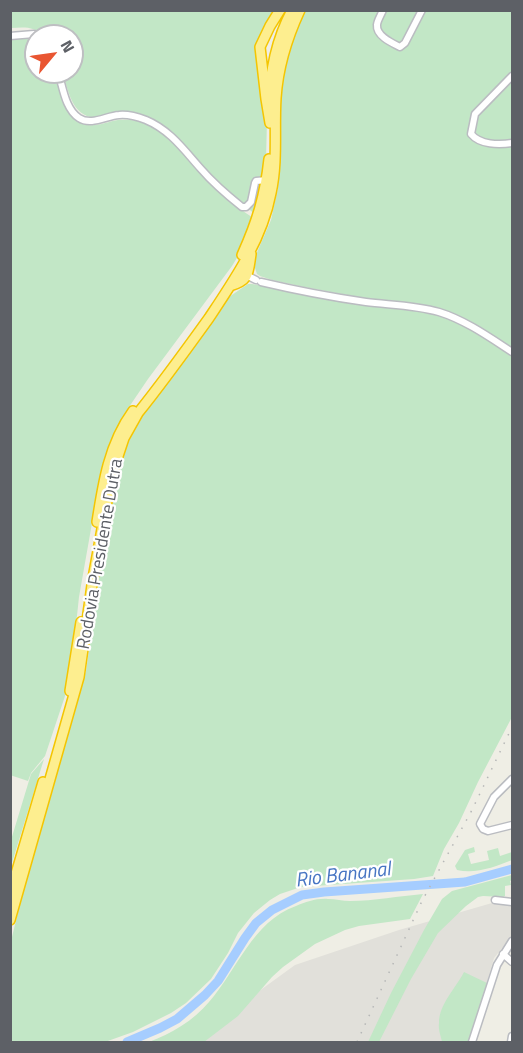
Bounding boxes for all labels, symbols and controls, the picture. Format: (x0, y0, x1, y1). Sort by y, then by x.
north arrow (24, 24, 84, 84)
text: N (55, 36, 81, 57)
street label: Rodovia Presidente Dutra (74, 457, 128, 651)
water label: Rio Bananal (294, 858, 392, 894)

